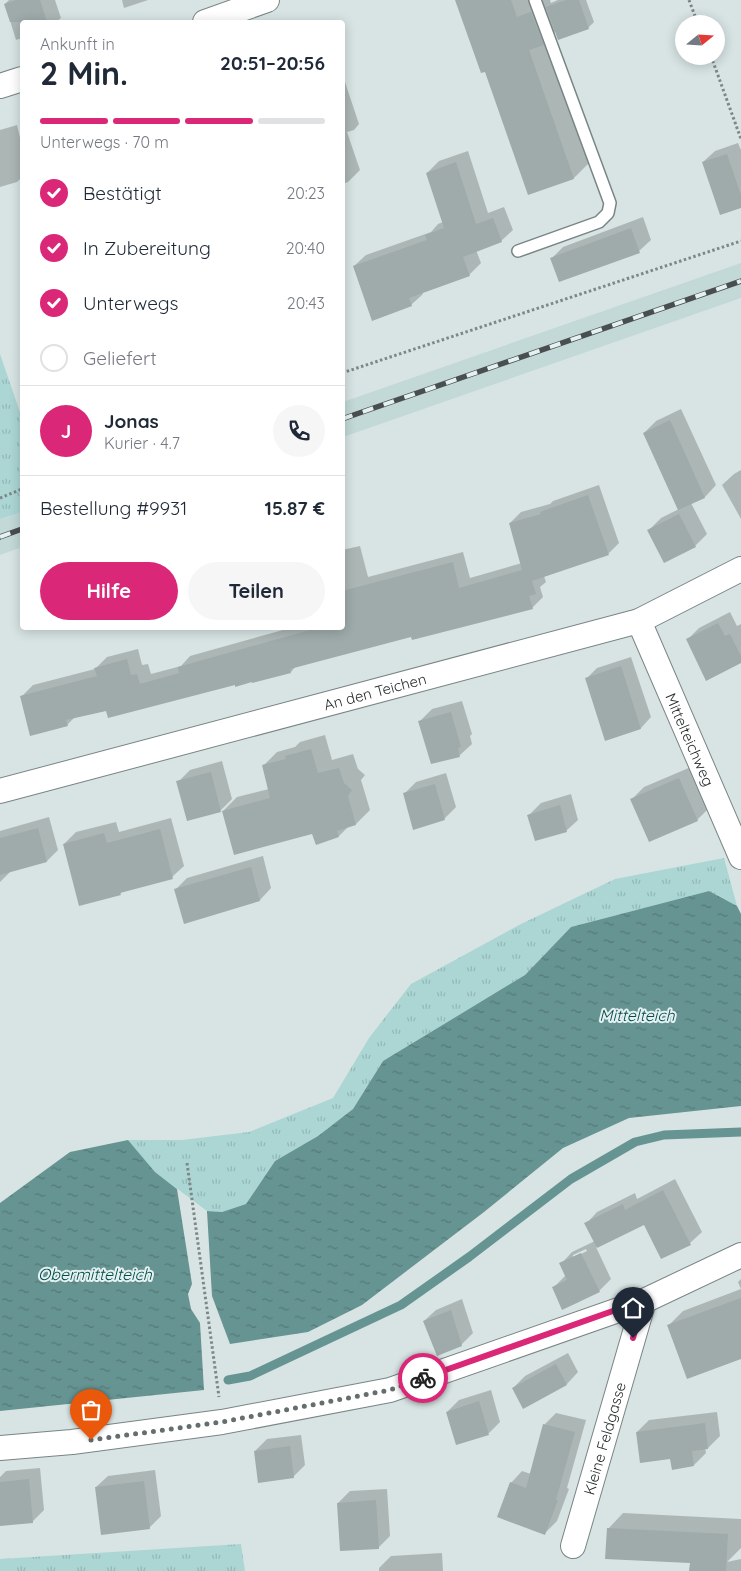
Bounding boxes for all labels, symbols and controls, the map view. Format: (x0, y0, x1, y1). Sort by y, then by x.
north arrow (675, 15, 725, 65)
map controls (675, 15, 725, 65)
text: Ankunft in (40, 34, 115, 54)
text: 20:51–20:56 (220, 51, 325, 75)
text: 2 Min. (40, 53, 128, 93)
text: Unterwegs · 70 m (40, 132, 169, 152)
icon: check (40, 179, 68, 207)
text: Bestätigt (83, 181, 162, 205)
text: 20:23 (286, 183, 325, 203)
icon: check (40, 234, 68, 262)
text: In Zubereitung (83, 236, 211, 260)
text: 20:40 (286, 238, 325, 258)
icon: check (40, 289, 68, 317)
text: Unterwegs (83, 291, 178, 315)
text: 20:43 (287, 293, 325, 313)
text: Geliefert (83, 346, 157, 370)
button: phone (273, 405, 325, 457)
text: Jonas (104, 409, 159, 433)
text: J (61, 419, 71, 443)
text: Kurier · 4.7 (104, 433, 180, 453)
text: Bestellung #9931 (40, 496, 187, 520)
text: 15.87 € (265, 496, 325, 520)
button: Hilfe (40, 562, 178, 620)
button: Teilen (188, 562, 325, 620)
street label: An den Teichen (322, 669, 428, 714)
street label: Mittelteichweg (662, 690, 719, 789)
water label: Mittelteich (599, 1005, 676, 1025)
water label: Obermittelteich (38, 1264, 153, 1284)
pin (612, 1287, 654, 1338)
icon: home (619, 1294, 647, 1322)
courier (398, 1353, 448, 1403)
icon: bike (409, 1364, 437, 1392)
street label: Kleine Feldgasse (579, 1380, 630, 1497)
pin (70, 1389, 112, 1440)
icon: bag (77, 1396, 105, 1424)

